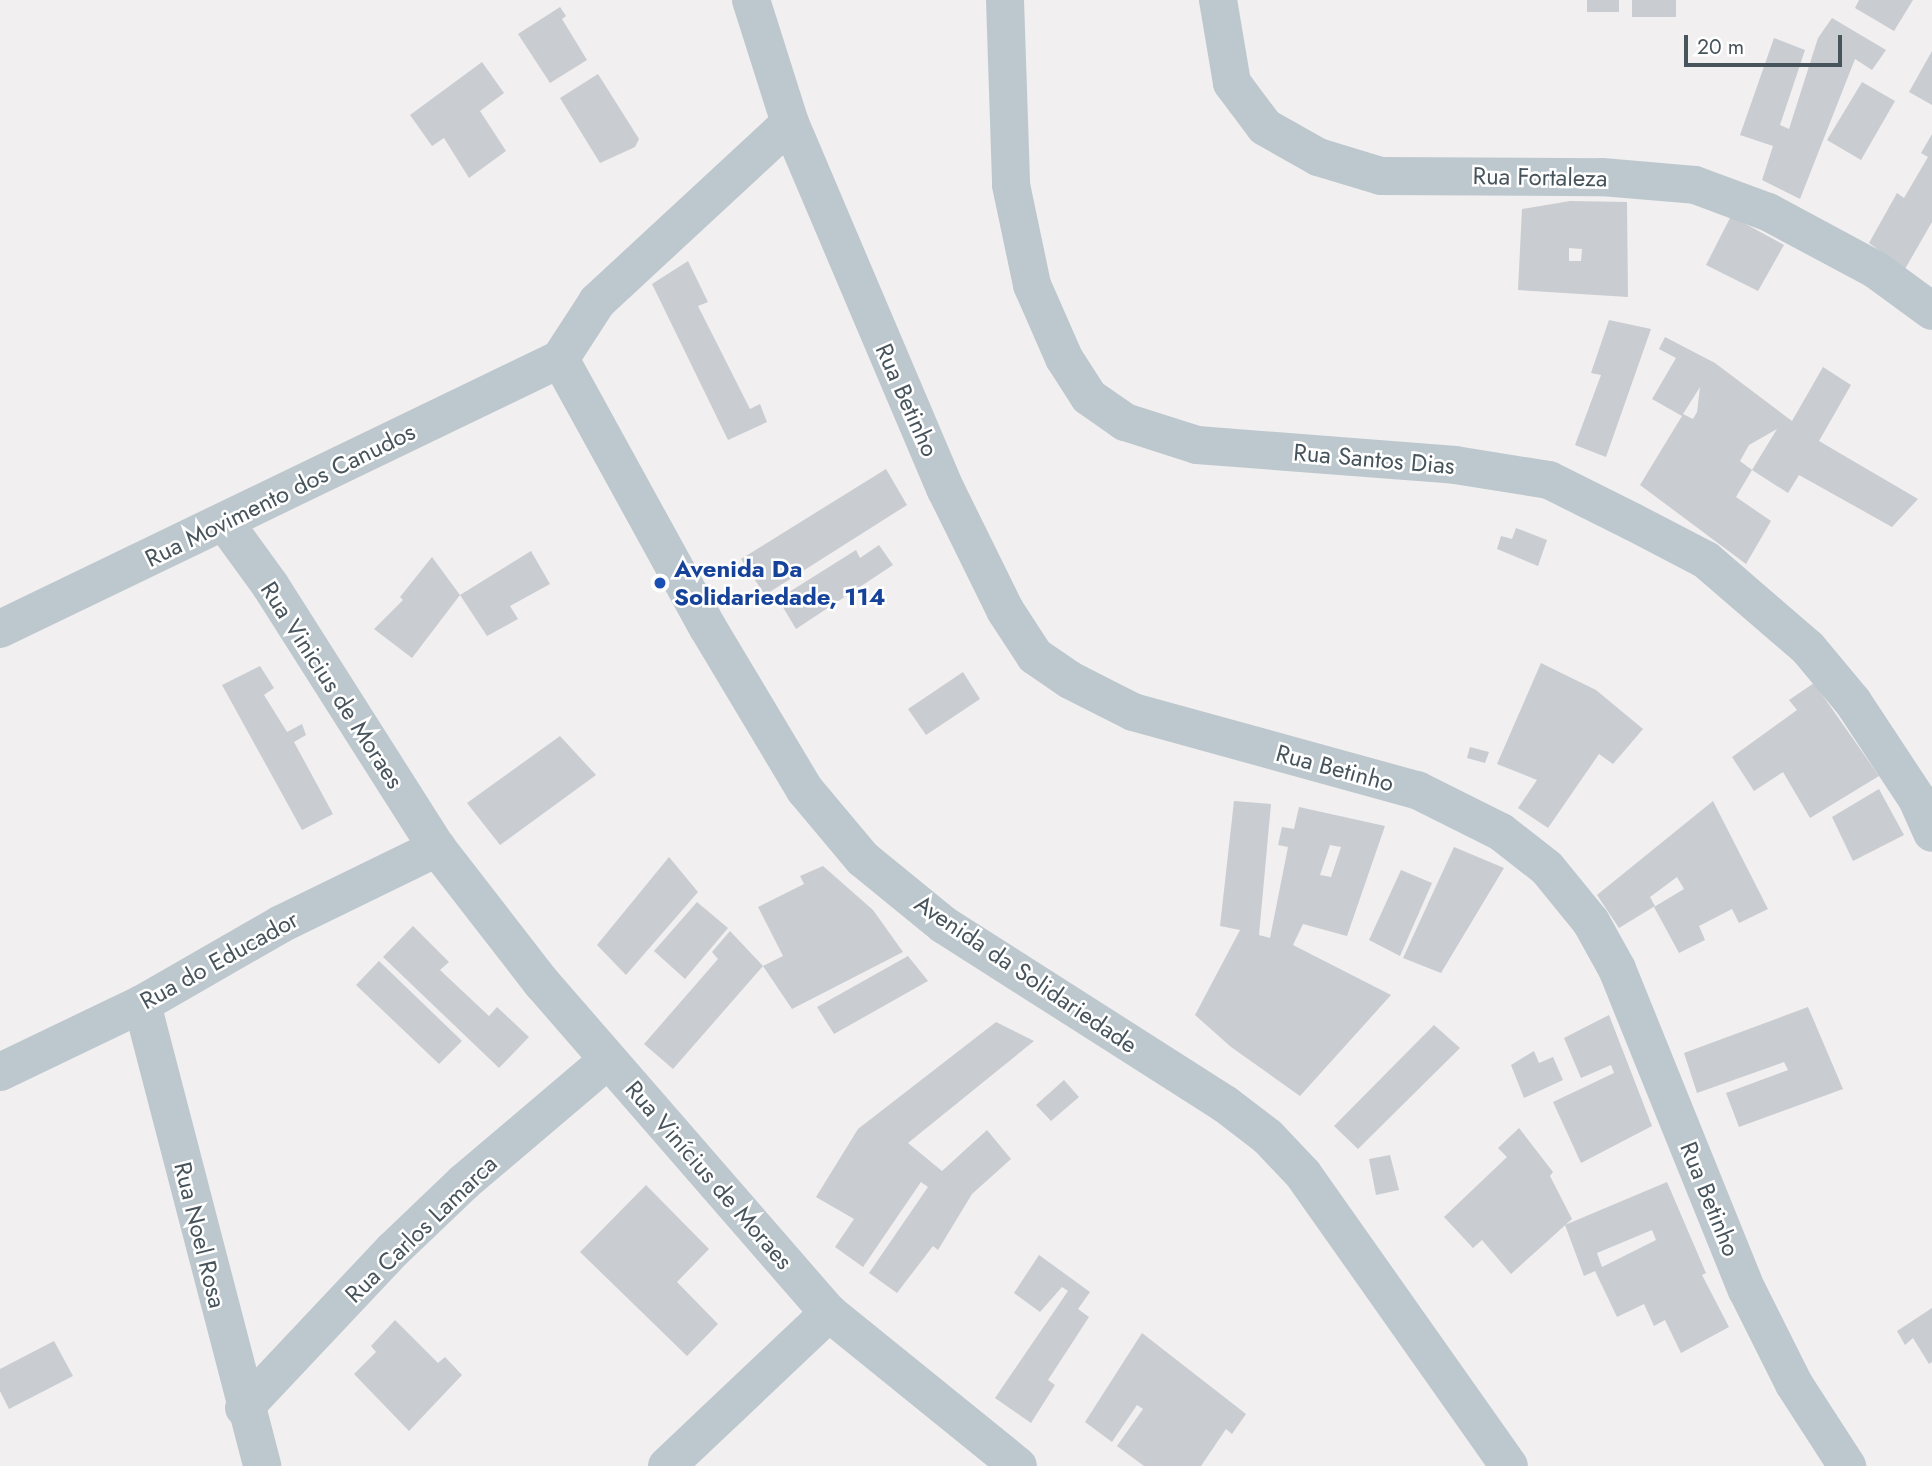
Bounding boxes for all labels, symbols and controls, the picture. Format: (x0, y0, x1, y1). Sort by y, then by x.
scale bar (1687, 21, 1844, 65)
text: 20 m (1697, 32, 1744, 62)
street label: Rua Fortaleza (1472, 161, 1608, 193)
street label: Rua Betinho (869, 339, 945, 461)
street label: Rua Movimento dos Canudos (140, 417, 420, 573)
street label: Rua Santos Dias (1292, 438, 1456, 480)
place label: Avenida Da Solidariedade, 114 (674, 555, 886, 611)
marker: Avenida Da Solidariedade, 114 (652, 575, 668, 591)
street label: Rua Vinicius de Moraes (254, 576, 410, 794)
street label: Rua Betinho (1273, 738, 1397, 798)
street label: Avenida da Solidariedade (909, 889, 1143, 1059)
street label: Rua do Educador (135, 905, 303, 1015)
street label: Rua Vinícius de Moraes (619, 1075, 799, 1275)
street label: Rua Betinho (1674, 1138, 1746, 1260)
street label: Rua Carlos Lamarca (339, 1149, 503, 1309)
street label: Rua Noel Rosa (168, 1159, 232, 1311)

